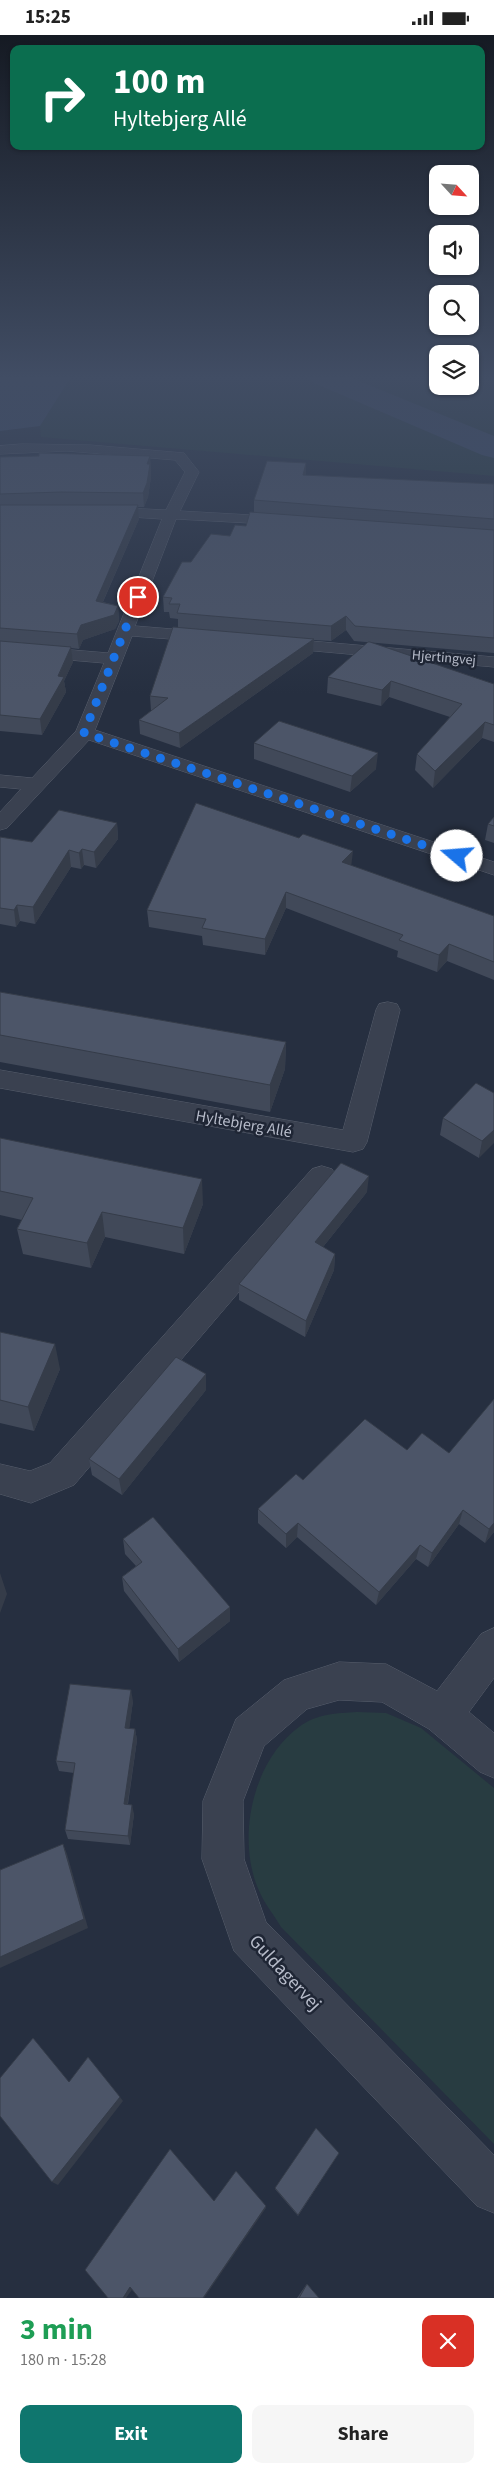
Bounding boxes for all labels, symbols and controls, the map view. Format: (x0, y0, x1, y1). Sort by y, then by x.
text: 15:25 (25, 4, 71, 31)
text: 100 m (113, 57, 205, 107)
icon: right (30, 65, 95, 130)
text: Hyltebjerg Allé (113, 103, 247, 135)
north arrow (429, 165, 479, 215)
map controls (429, 165, 479, 395)
button: sound (429, 225, 479, 275)
button: search (429, 285, 479, 335)
button: layers (429, 345, 479, 395)
pin (117, 576, 159, 618)
icon: arrive (124, 583, 152, 611)
street label: Hjertingvej (411, 645, 477, 671)
position arrow (430, 829, 482, 881)
street label: Hyltebjerg Allé (194, 1105, 294, 1143)
street label: Guldagervej (242, 1929, 327, 2017)
text: 3 min (20, 2308, 93, 2351)
button: close (422, 2315, 474, 2367)
text: 180 m · 15:28 (20, 2349, 107, 2371)
button: Exit (20, 2405, 242, 2463)
button: Share (252, 2405, 474, 2463)

